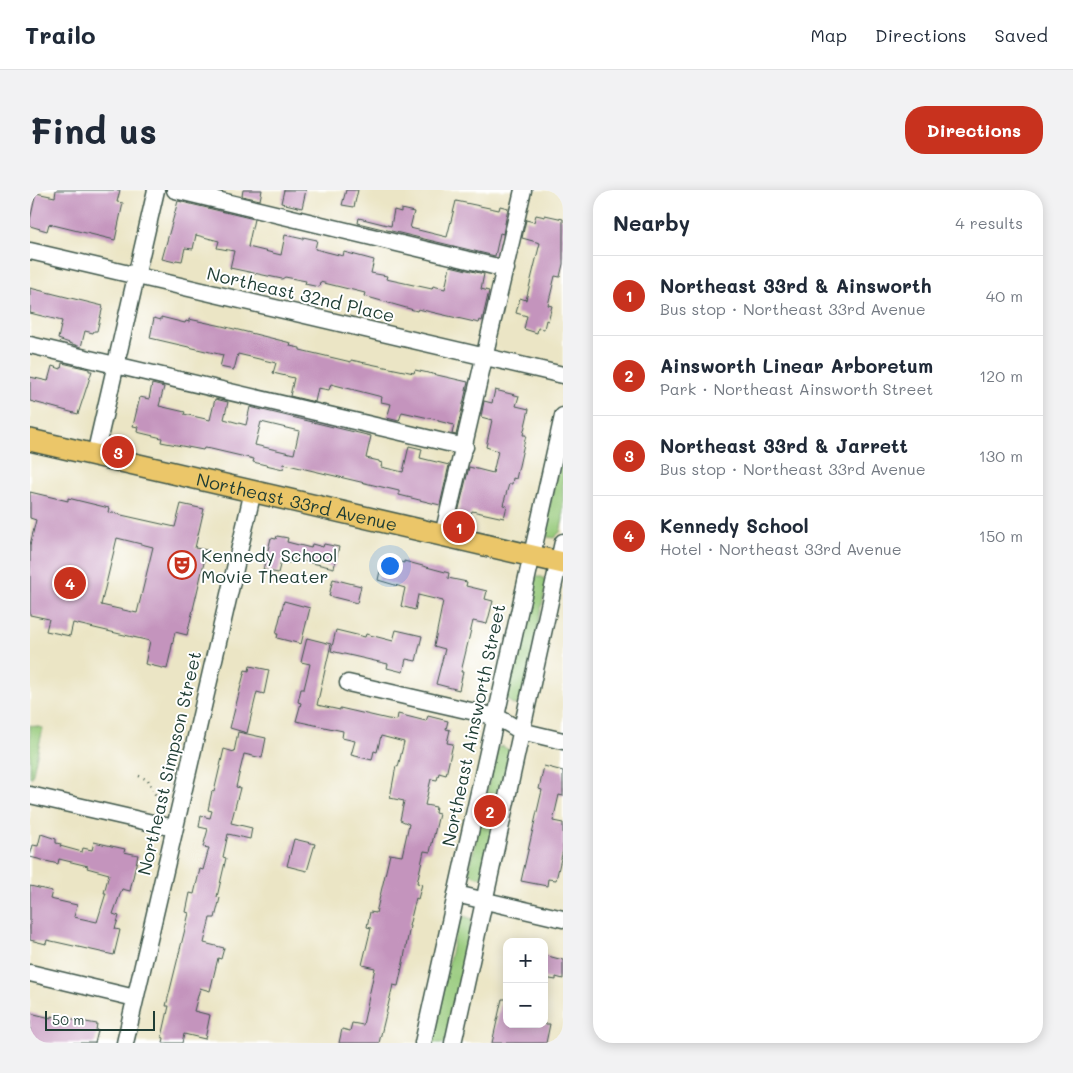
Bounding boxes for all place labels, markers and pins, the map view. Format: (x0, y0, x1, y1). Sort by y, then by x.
pin: 3 (102, 433, 134, 471)
pin: 1 (443, 508, 475, 546)
place label: Kennedy School Movie Theater (201, 543, 337, 588)
theatre icon: Kennedy School Movie Theater (167, 550, 197, 580)
pin: 4 (54, 564, 86, 602)
pin: 2 (474, 792, 506, 830)

